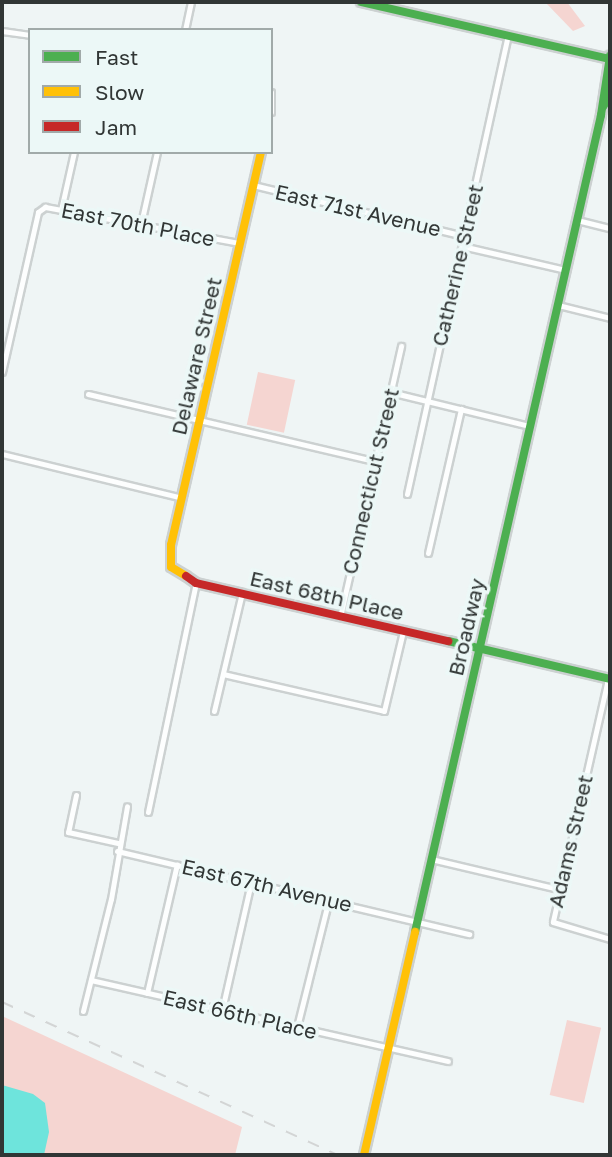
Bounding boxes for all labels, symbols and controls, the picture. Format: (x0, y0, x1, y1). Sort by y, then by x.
legend (28, 28, 273, 154)
text: Fast (95, 44, 138, 70)
text: Slow (95, 79, 144, 105)
text: Jam (95, 114, 137, 140)
street label: East 71st Avenue (273, 179, 443, 241)
street label: Catherine Street (426, 181, 488, 349)
street label: East 70th Place (59, 197, 217, 251)
street label: Delaware Street (166, 275, 226, 437)
street label: Connecticut Street (336, 385, 404, 577)
street label: East 68th Place (248, 565, 406, 625)
street label: Broadway (443, 576, 489, 678)
street label: Adams Street (542, 772, 598, 910)
street label: East 67th Avenue (180, 853, 354, 917)
street label: East 66th Place (161, 984, 319, 1044)

